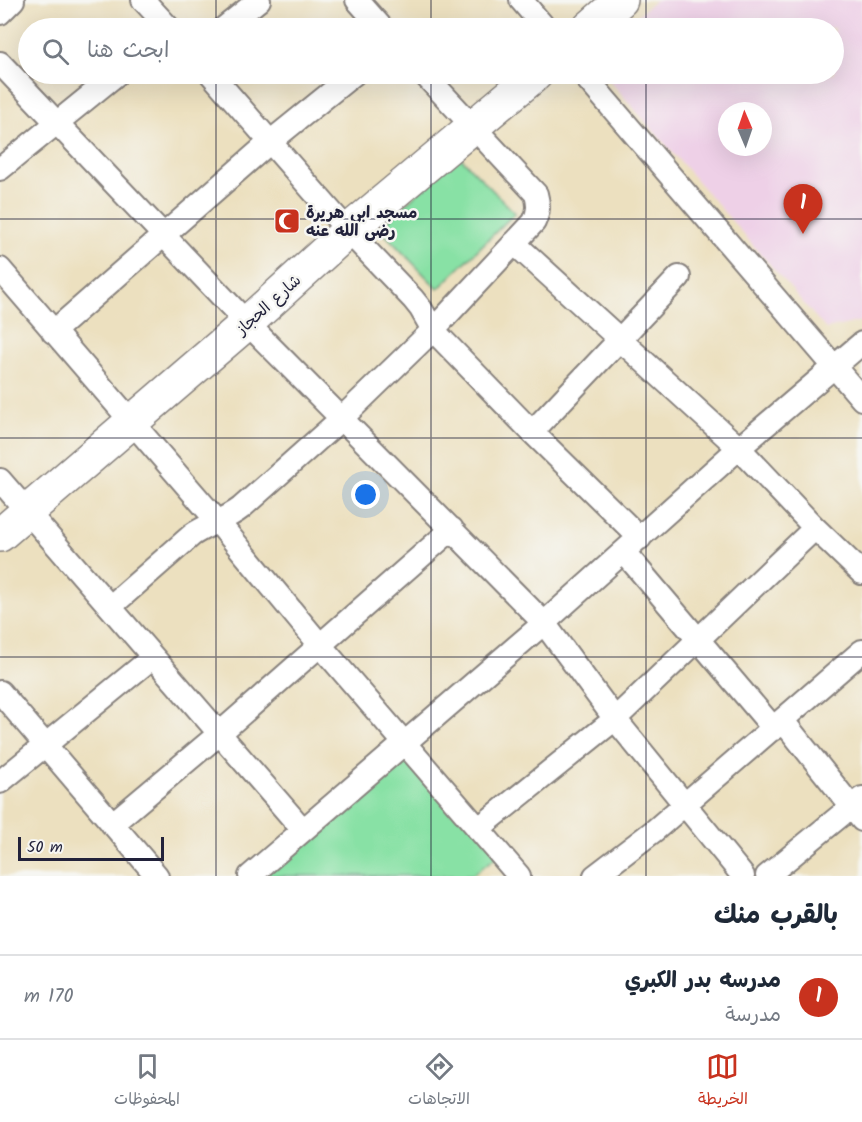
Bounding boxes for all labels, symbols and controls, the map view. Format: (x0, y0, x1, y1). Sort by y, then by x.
search box (18, 18, 844, 84)
text: ابحث هنا (87, 34, 169, 69)
icon: search (39, 35, 72, 68)
north arrow (718, 102, 772, 156)
pin: 1 (784, 184, 822, 234)
place label: مسجد ابي هريرة رضى الله عنه (306, 201, 417, 244)
mosque icon: مسجد ابي هريرة رضى الله عنه (272, 206, 302, 236)
street label: شارع الحجاز (229, 269, 307, 343)
your location (351, 480, 380, 509)
scale bar (18, 834, 164, 862)
text: 50 m (27, 835, 63, 860)
text: بالقرب منك (714, 895, 838, 937)
text: مدرسه بدر الكبري (625, 964, 781, 999)
text: 170 m (24, 981, 73, 1013)
text: 1 (815, 981, 822, 1013)
text: مدرسة (725, 1000, 781, 1032)
tab: المحفوظات (114, 1050, 180, 1113)
tab: الاتجاهات (408, 1050, 470, 1113)
tab: الخريطة (698, 1050, 748, 1113)

